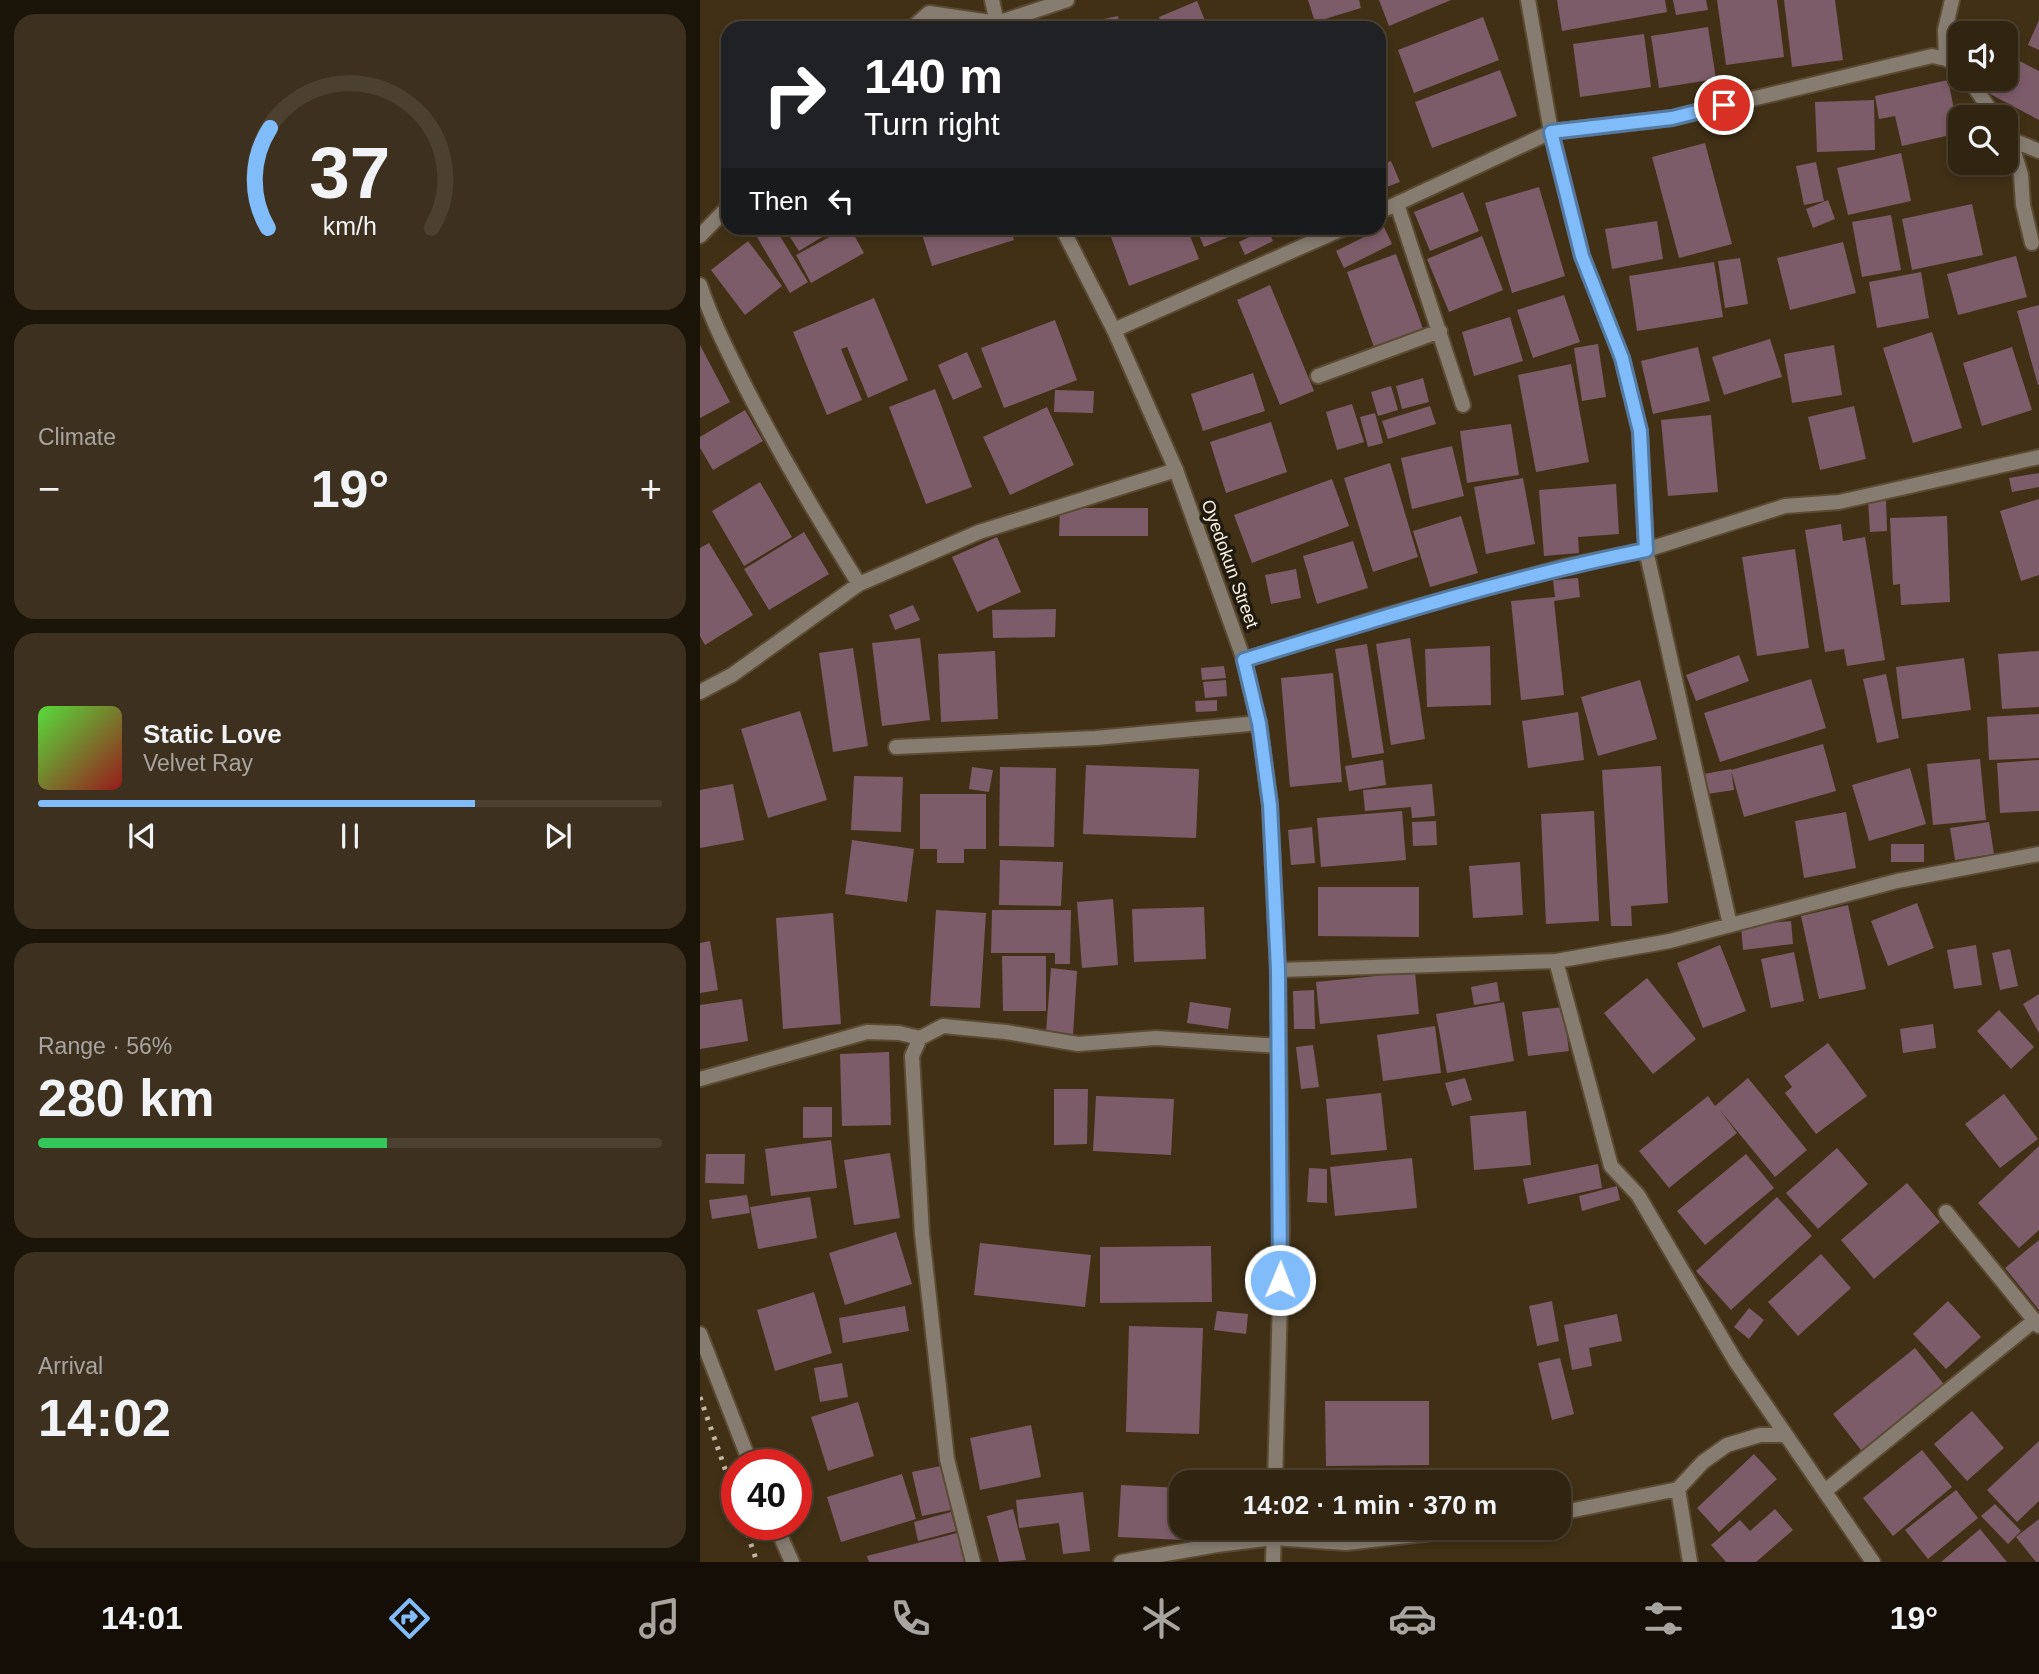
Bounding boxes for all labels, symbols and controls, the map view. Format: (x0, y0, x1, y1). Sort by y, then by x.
map controls (1948, 21, 2018, 175)
button: sound (1948, 21, 2018, 91)
icon: right (749, 49, 840, 140)
text: 140 m (864, 49, 1003, 103)
pin (1694, 75, 1754, 135)
icon: arrive (1705, 86, 1743, 124)
button: search (1948, 105, 2018, 175)
text: Turn right (864, 106, 1000, 142)
text: 37 (310, 132, 390, 213)
icon: left (822, 182, 860, 220)
text: Then (749, 186, 808, 216)
text: km/h (323, 212, 377, 240)
text: Climate (38, 424, 116, 450)
text: 19° (311, 460, 389, 518)
text: − (38, 468, 60, 510)
text: + (640, 468, 662, 510)
street label: Oyedokun Street (1198, 497, 1262, 631)
text: Static Love (143, 719, 282, 749)
text: Velvet Ray (143, 750, 253, 776)
icon: previous (123, 817, 161, 855)
icon: pause (331, 817, 369, 855)
icon: next (539, 817, 577, 855)
text: Range · 56% (38, 1033, 172, 1059)
text: 280 km (38, 1069, 214, 1127)
position arrow (1243, 1243, 1317, 1317)
text: Arrival (38, 1353, 103, 1379)
text: 14:02 (38, 1389, 171, 1447)
speed limit sign: 40 (721, 1449, 812, 1540)
text: 14:02 · 1 min · 370 m (1243, 1490, 1497, 1520)
icon: directions (385, 1594, 434, 1643)
icon: music (635, 1594, 684, 1643)
icon: phone (886, 1594, 935, 1643)
icon: climate (1137, 1594, 1186, 1643)
icon: car (1388, 1594, 1437, 1643)
icon: filters (1639, 1594, 1688, 1643)
text: 14:01 (101, 1600, 183, 1636)
text: 19° (1890, 1600, 1938, 1636)

